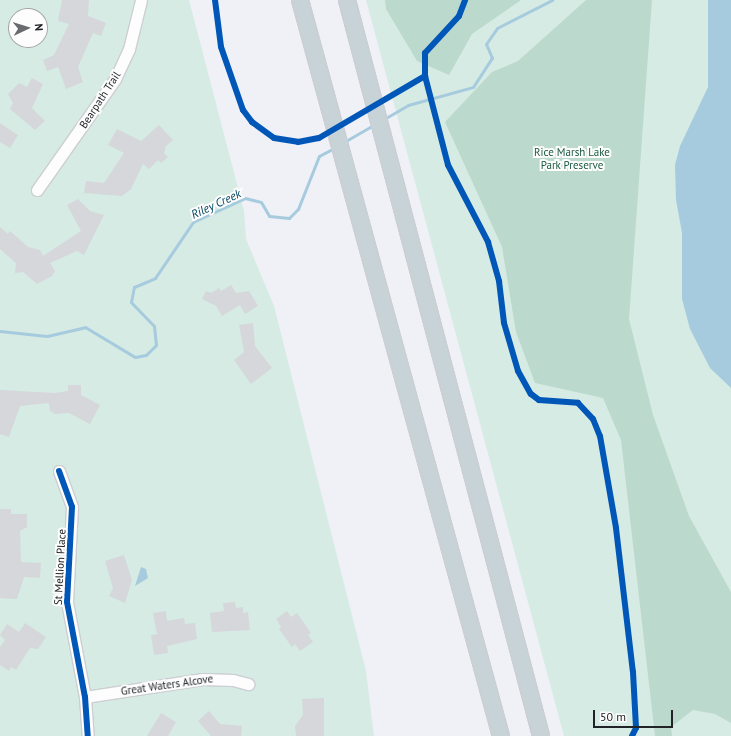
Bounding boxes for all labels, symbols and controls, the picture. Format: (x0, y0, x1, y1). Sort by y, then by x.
north arrow (8, 8, 48, 48)
text: N (32, 23, 46, 31)
street label: Bearpath Trail (77, 69, 123, 131)
park label: Rice Marsh Lake Park Preserve (534, 146, 610, 172)
water label: Riley Creek (189, 186, 243, 222)
street label: St Mellion Place (51, 529, 69, 605)
street label: Great Waters Alcove (120, 672, 214, 698)
scale bar (595, 702, 675, 728)
text: 50 m (600, 709, 626, 724)

